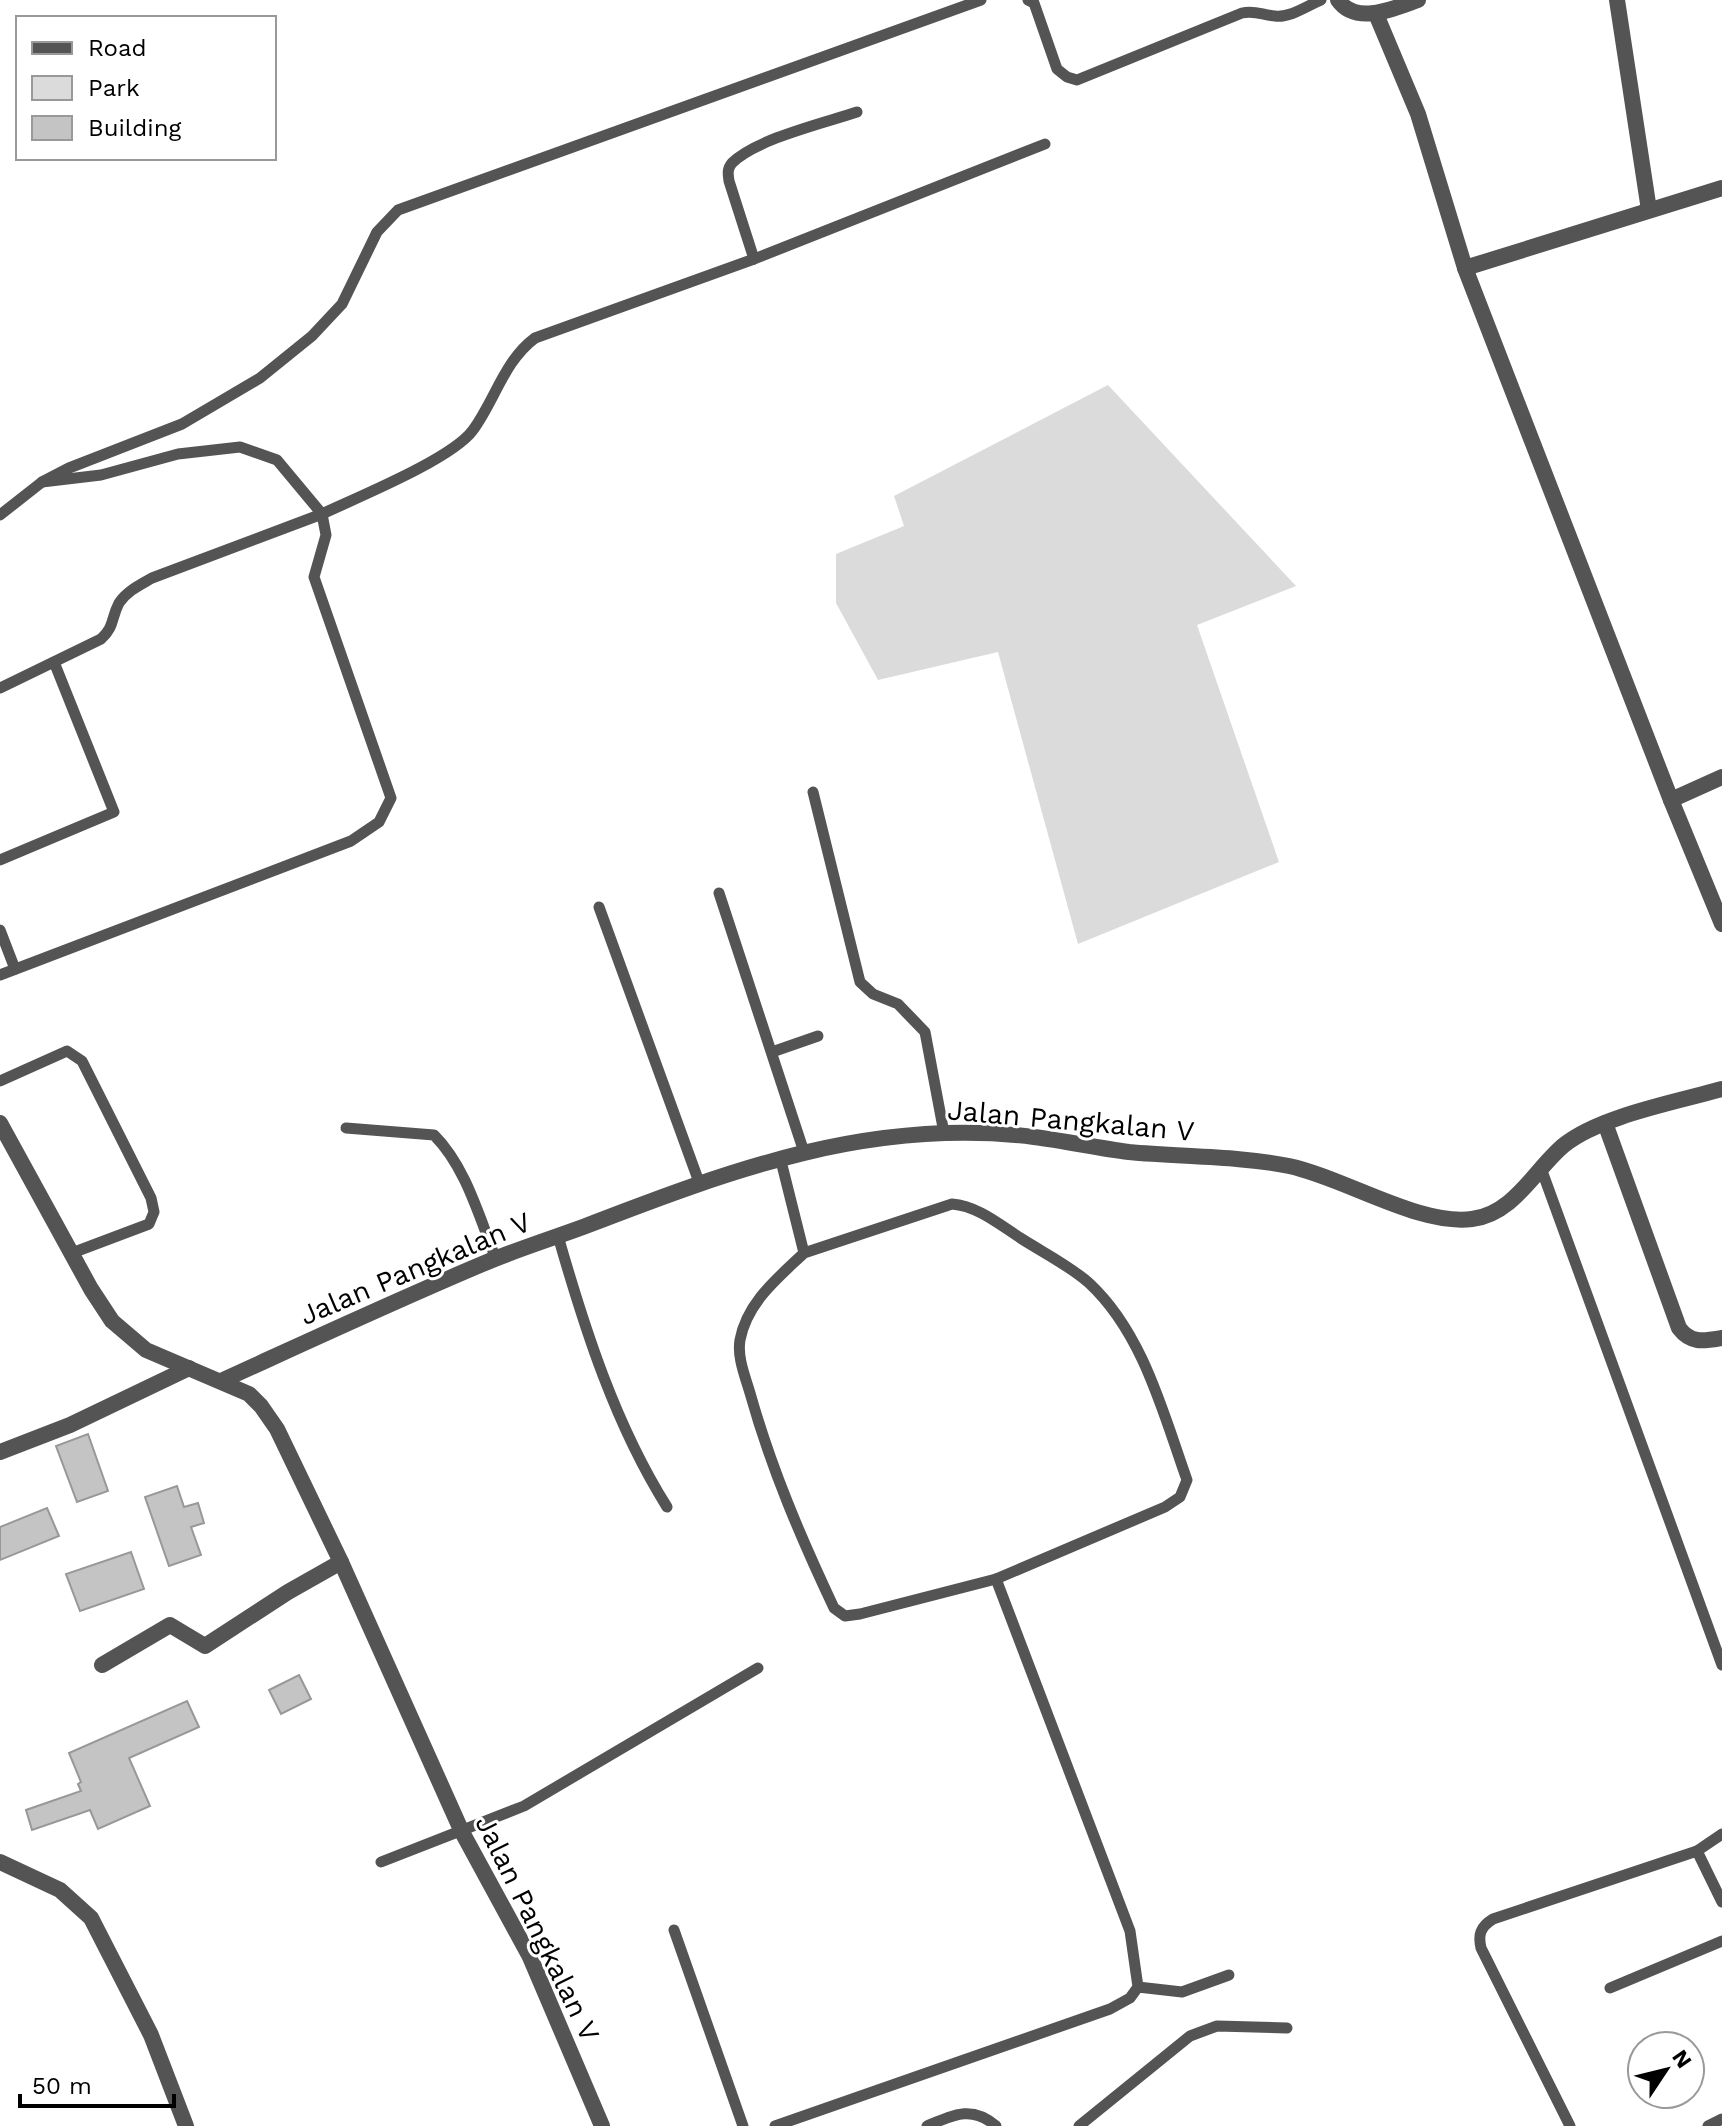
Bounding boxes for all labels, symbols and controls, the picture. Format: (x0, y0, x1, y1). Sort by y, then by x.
legend (16, 16, 276, 160)
text: Road (88, 34, 147, 62)
text: Park (88, 74, 140, 102)
text: Building (88, 114, 181, 142)
street label: Jalan Pangkalan V (946, 1093, 1196, 1148)
street label: Jalan Pangkalan V (295, 1205, 536, 1332)
street label: Jalan Pangkalan V (468, 1810, 607, 2047)
north arrow (1626, 2030, 1706, 2110)
text: N (1667, 2045, 1697, 2073)
scale bar (20, 2058, 174, 2108)
text: 50 m (32, 2072, 92, 2100)

